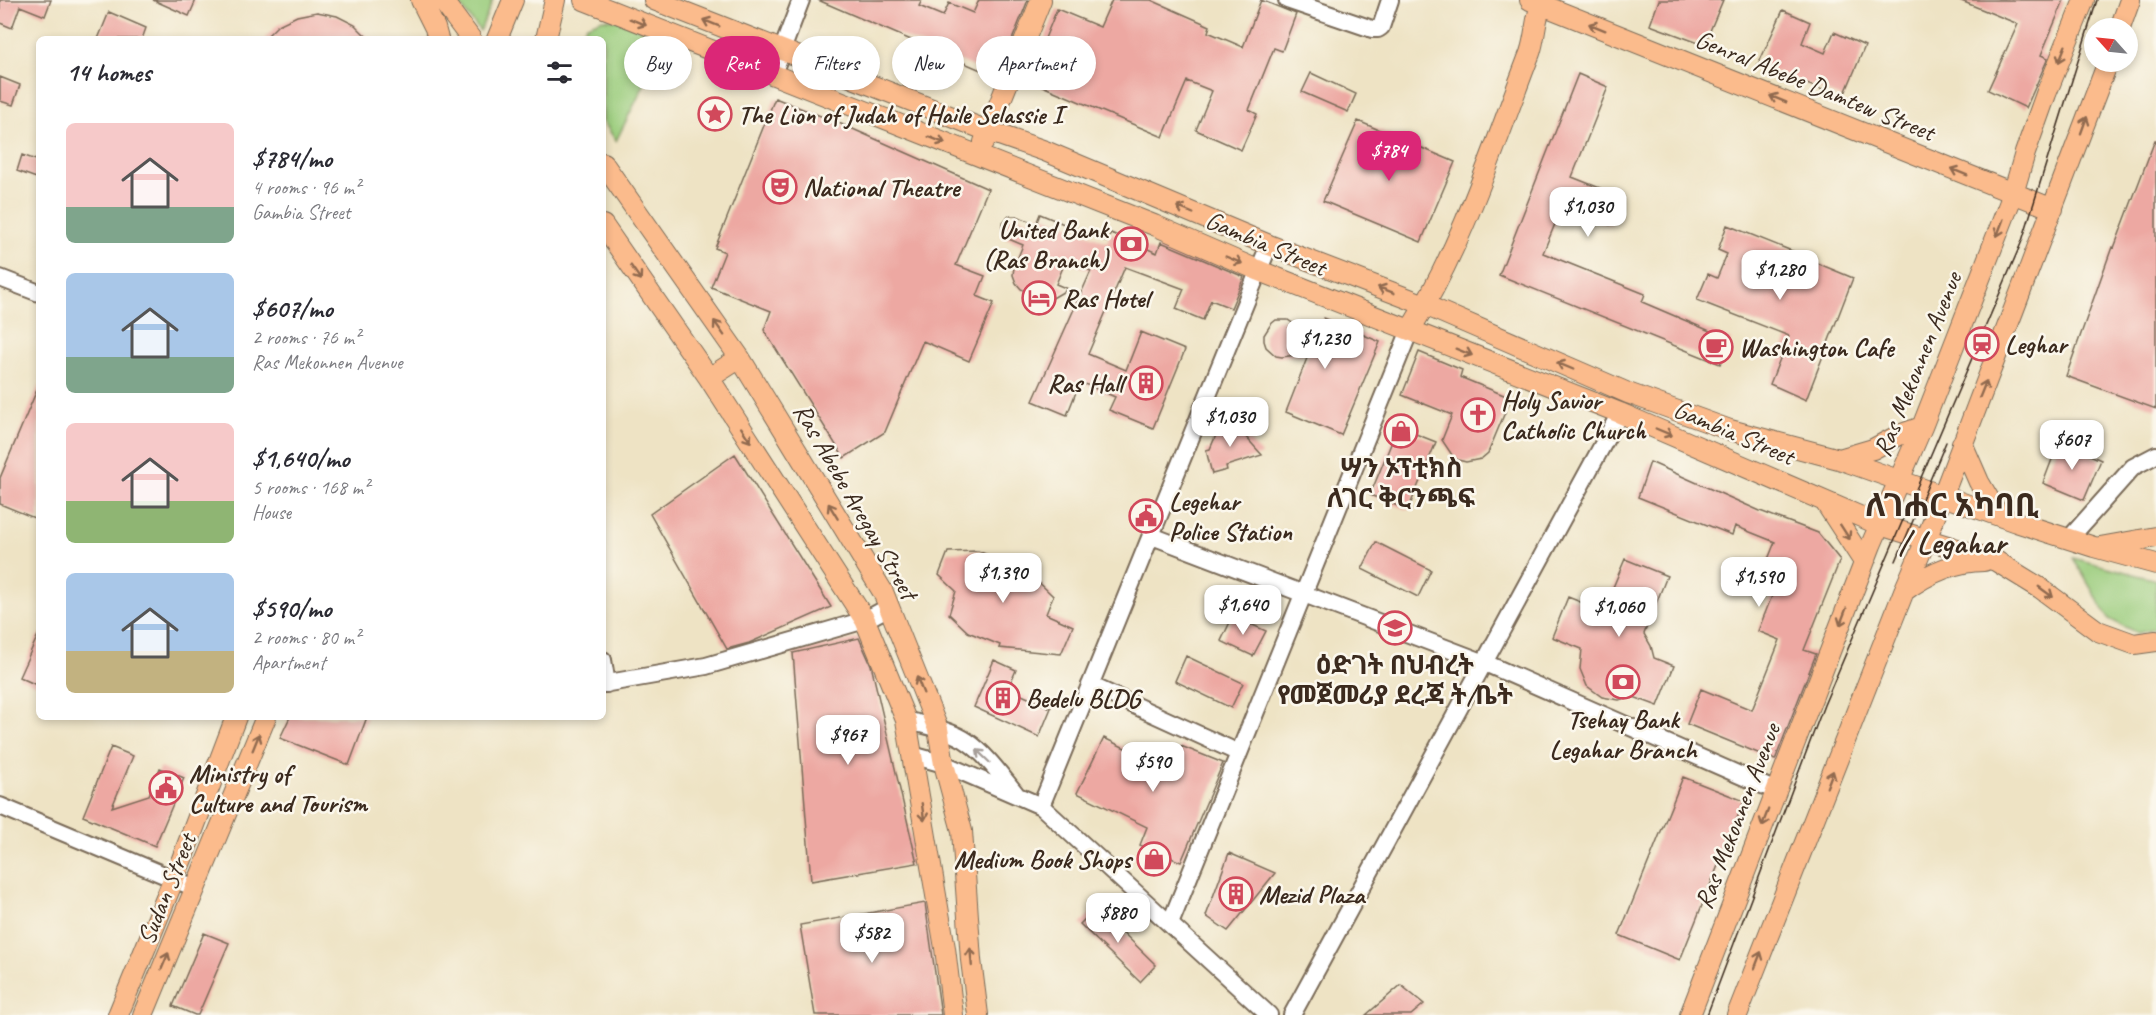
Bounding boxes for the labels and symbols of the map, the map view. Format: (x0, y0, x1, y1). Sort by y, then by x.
one-way arrow (702, 17, 720, 28)
one-way arrow (628, 18, 647, 29)
north arrow (2084, 18, 2138, 72)
one-way arrow (1588, 21, 1607, 32)
street label: Genral Abebe Damtew Street (1690, 22, 1941, 149)
one-way arrow (2056, 45, 2067, 63)
one-way arrow (1769, 93, 1788, 104)
place icon: The Lion of Judah of Haile Selassie I (697, 96, 733, 132)
place label: The Lion of Judah of Haile Selassie I (738, 98, 1069, 131)
one-way arrow (2080, 116, 2091, 135)
pin: $784 (1353, 131, 1425, 182)
one-way arrow (927, 135, 945, 146)
one-way arrow (1950, 166, 1969, 177)
theatre icon: National Theatre (762, 169, 798, 205)
place label: National Theatre (803, 171, 962, 204)
pin: $1,030 (1539, 187, 1637, 238)
street label: Gambia Street (1201, 203, 1333, 285)
one-way arrow (1176, 204, 1195, 215)
place label: United Bank (Ras Branch) (983, 213, 1110, 276)
one-way arrow (1994, 218, 2005, 237)
bank icon: United Bank (Ras Branch) (1113, 226, 1149, 262)
pin: $1,280 (1731, 250, 1829, 301)
one-way arrow (1225, 254, 1243, 266)
one-way arrow (630, 264, 642, 281)
street label: Ras Mekonnen Avenue (1865, 265, 1970, 461)
hotel icon: Ras Hotel (1021, 280, 1057, 316)
place label: Ras Hotel (1062, 282, 1154, 315)
one-way arrow (1377, 284, 1395, 295)
pin: $1,230 (1276, 319, 1374, 370)
one-way arrow (712, 320, 725, 336)
station icon: Leghar (1964, 326, 2000, 362)
place label: Leghar (2005, 328, 2069, 361)
cafe icon: Washington Cafe (1698, 329, 1734, 365)
place label: Washington Cafe (1739, 331, 1896, 364)
one-way arrow (1454, 347, 1473, 358)
one-way arrow (1557, 360, 1575, 371)
building icon: Ras Hall (1128, 365, 1164, 401)
place label: Ras Hall (1047, 367, 1128, 400)
one-way arrow (1978, 380, 1989, 399)
place label: Holy Savior Catholic Church (1501, 384, 1646, 447)
street label: Gambia Street (1669, 392, 1801, 474)
street label: Ras Abebe Aregay Street (786, 397, 927, 608)
pin: $1,030 (1181, 397, 1279, 448)
church icon: Holy Savior Catholic Church (1460, 397, 1496, 433)
shop icon: ሣን ኦፕቲክስ ለገር ቅርንጫፍ (1383, 413, 1419, 449)
pin: $607 (2036, 420, 2108, 471)
one-way arrow (739, 426, 752, 443)
one-way arrow (1655, 427, 1673, 439)
place label: ሣን ኦፕቲክስ ለገር ቅርንጫፍ (1327, 452, 1476, 515)
place label: Legehar Police Station (1169, 485, 1293, 548)
district label: ለገሐር አካባቢ / Legahar (1865, 485, 2039, 563)
public building icon: Legehar Police Station (1128, 498, 1164, 534)
one-way arrow (827, 503, 839, 520)
one-way arrow (1839, 523, 1851, 540)
pin: $1,390 (954, 553, 1052, 604)
pin: $1,590 (1710, 557, 1808, 608)
pin: $1,640 (1194, 585, 1292, 636)
one-way arrow (2037, 586, 2053, 598)
pin: $1,060 (1570, 587, 1668, 638)
one-way arrow (1837, 607, 1848, 626)
school or university icon: ዕድገት በህብረት የመጀመሪያ ደረጃ ት/ቤት (1377, 610, 1413, 646)
place label: ዕድገት በህብረት የመጀመሪያ ደረጃ ት/ቤት (1277, 649, 1513, 712)
bank icon: Tsehay Bank Legahar Branch (1605, 664, 1641, 700)
one-way arrow (914, 676, 925, 694)
building icon: Bedelu BLDG (985, 680, 1021, 716)
place label: Bedelu BLDG (1026, 682, 1143, 715)
place label: Tsehay Bank Legahar Branch (1549, 703, 1698, 766)
pin: $967 (812, 715, 884, 766)
street label: Ras Mekonnen Avenue (1687, 716, 1789, 913)
one-way arrow (251, 733, 262, 752)
pin: $590 (1117, 742, 1189, 793)
one-way arrow (976, 749, 991, 764)
place label: Ministry of Culture and Tourism (189, 757, 369, 820)
public building icon: Ministry of Culture and Tourism (148, 770, 184, 806)
one-way arrow (1825, 770, 1836, 789)
one-way arrow (917, 802, 928, 822)
one-way arrow (1759, 809, 1770, 827)
street label: Sudan Street (129, 827, 204, 949)
shop icon: Medium Book Shops (1136, 841, 1172, 877)
place label: Medium Book Shops (954, 843, 1134, 876)
building icon: Mezid Plaza (1218, 876, 1254, 912)
place label: Mezid Plaza (1259, 878, 1367, 911)
pin: $880 (1082, 893, 1154, 944)
pin: $582 (836, 913, 908, 964)
one-way arrow (965, 947, 976, 967)
one-way arrow (1753, 951, 1764, 970)
one-way arrow (161, 952, 172, 970)

